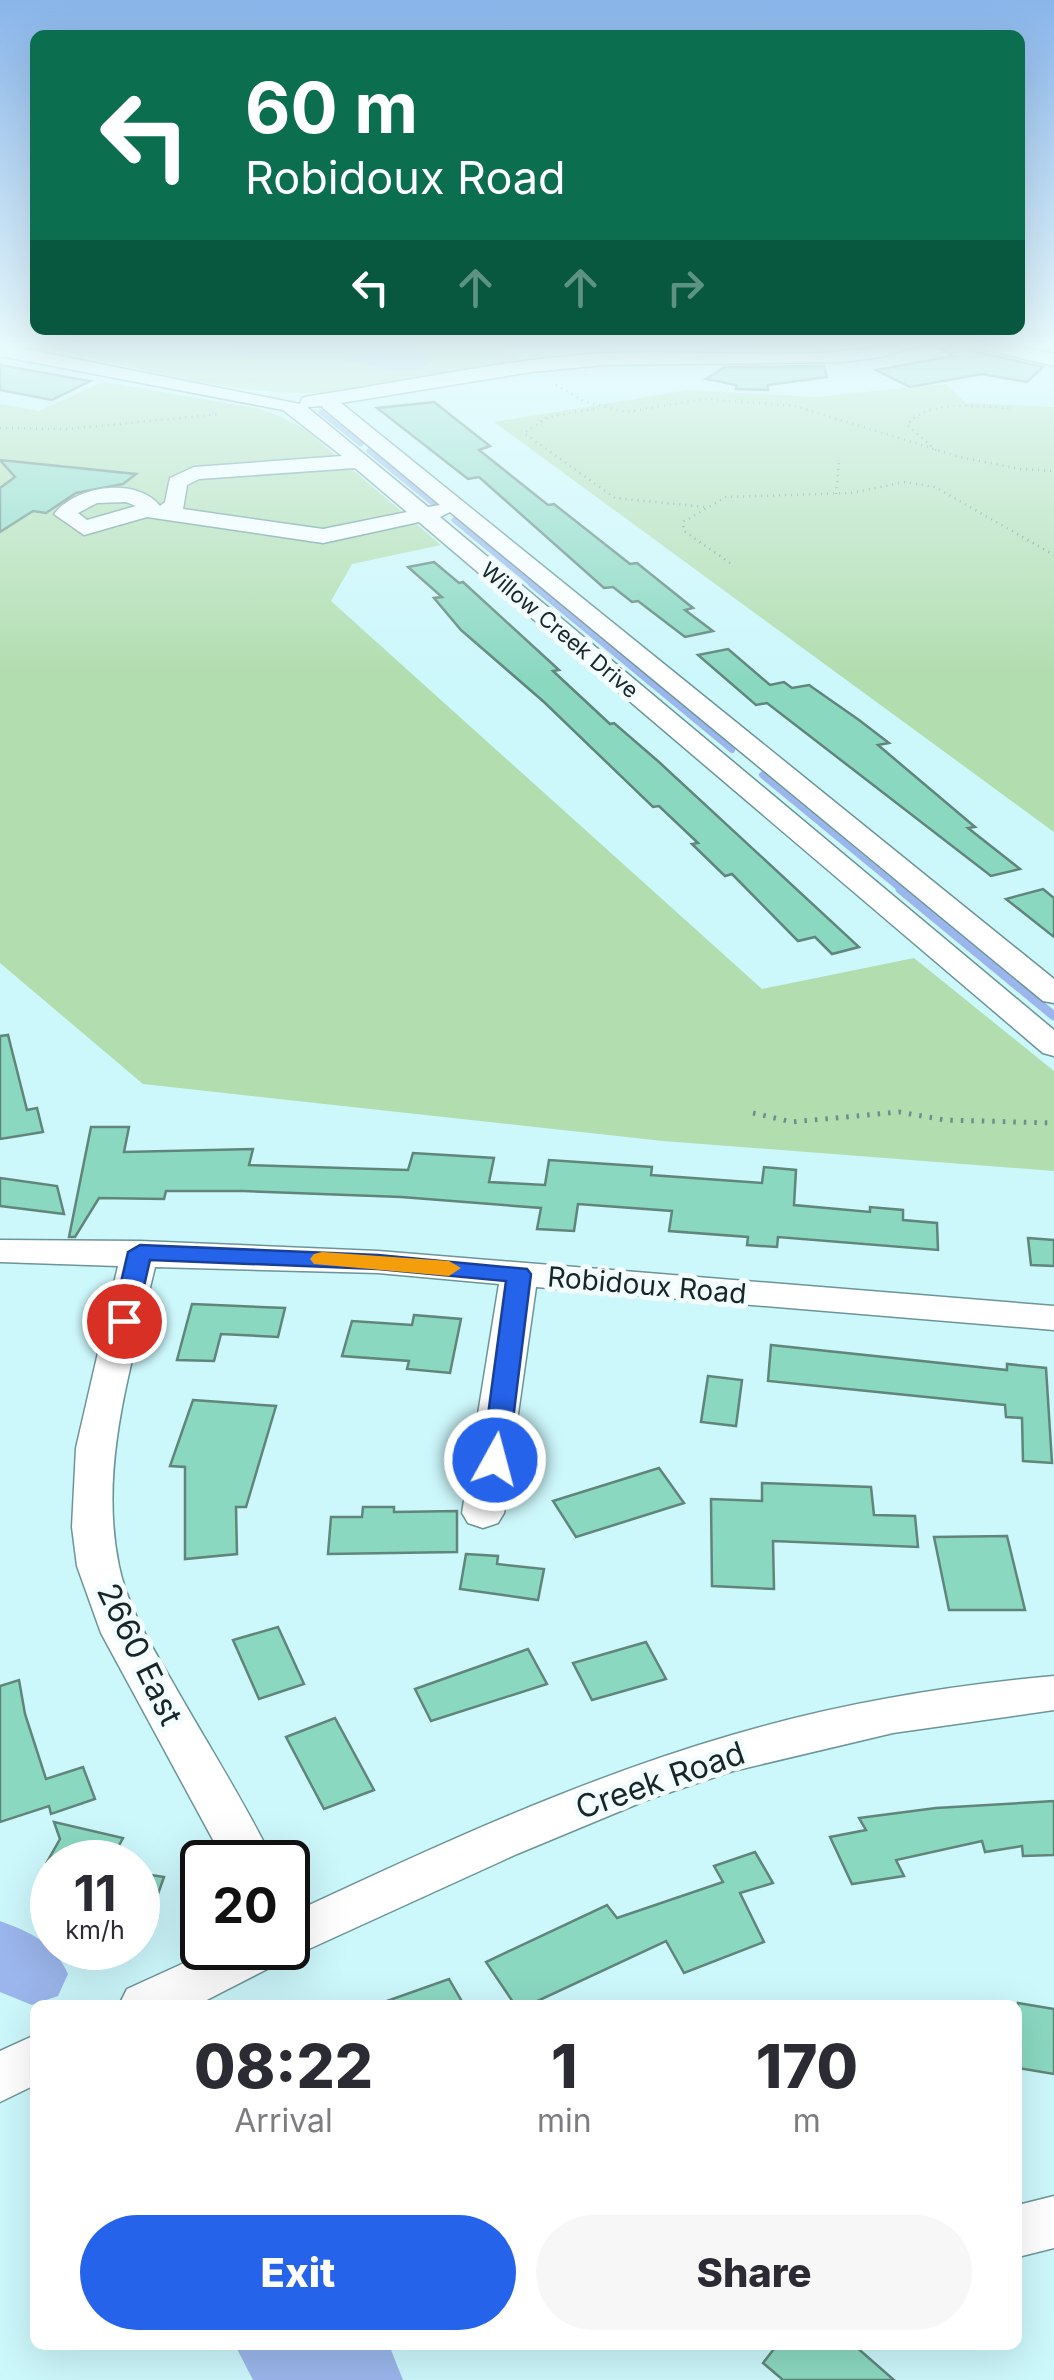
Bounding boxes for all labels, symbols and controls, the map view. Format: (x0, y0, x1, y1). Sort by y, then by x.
text: 60 m (245, 65, 418, 150)
icon: left (80, 70, 210, 200)
text: Robidoux Road (245, 150, 566, 205)
icon: left (343, 260, 398, 315)
icon: ahead (448, 260, 503, 315)
icon: ahead (553, 260, 608, 315)
icon: right (658, 260, 713, 315)
street label: Willow Creek Drive (476, 557, 644, 703)
street label: Robidoux Road (546, 1259, 748, 1311)
pin (82, 1279, 167, 1364)
icon: arrive (97, 1294, 152, 1349)
position arrow (443, 1408, 547, 1512)
street label: 2660 East (89, 1577, 191, 1731)
street label: Creek Road (570, 1733, 750, 1827)
speed limit sign: 20 (180, 1840, 310, 1970)
text: 11 (73, 1863, 117, 1923)
text: km/h (65, 1915, 125, 1945)
text: 08:22 (194, 2030, 373, 2102)
text: 1 (551, 2030, 578, 2102)
text: 170 (756, 2030, 858, 2102)
text: Arrival (234, 2101, 333, 2140)
text: min (537, 2101, 592, 2140)
text: m (793, 2101, 821, 2140)
button: Exit (80, 2215, 516, 2330)
button: Share (536, 2215, 972, 2330)

